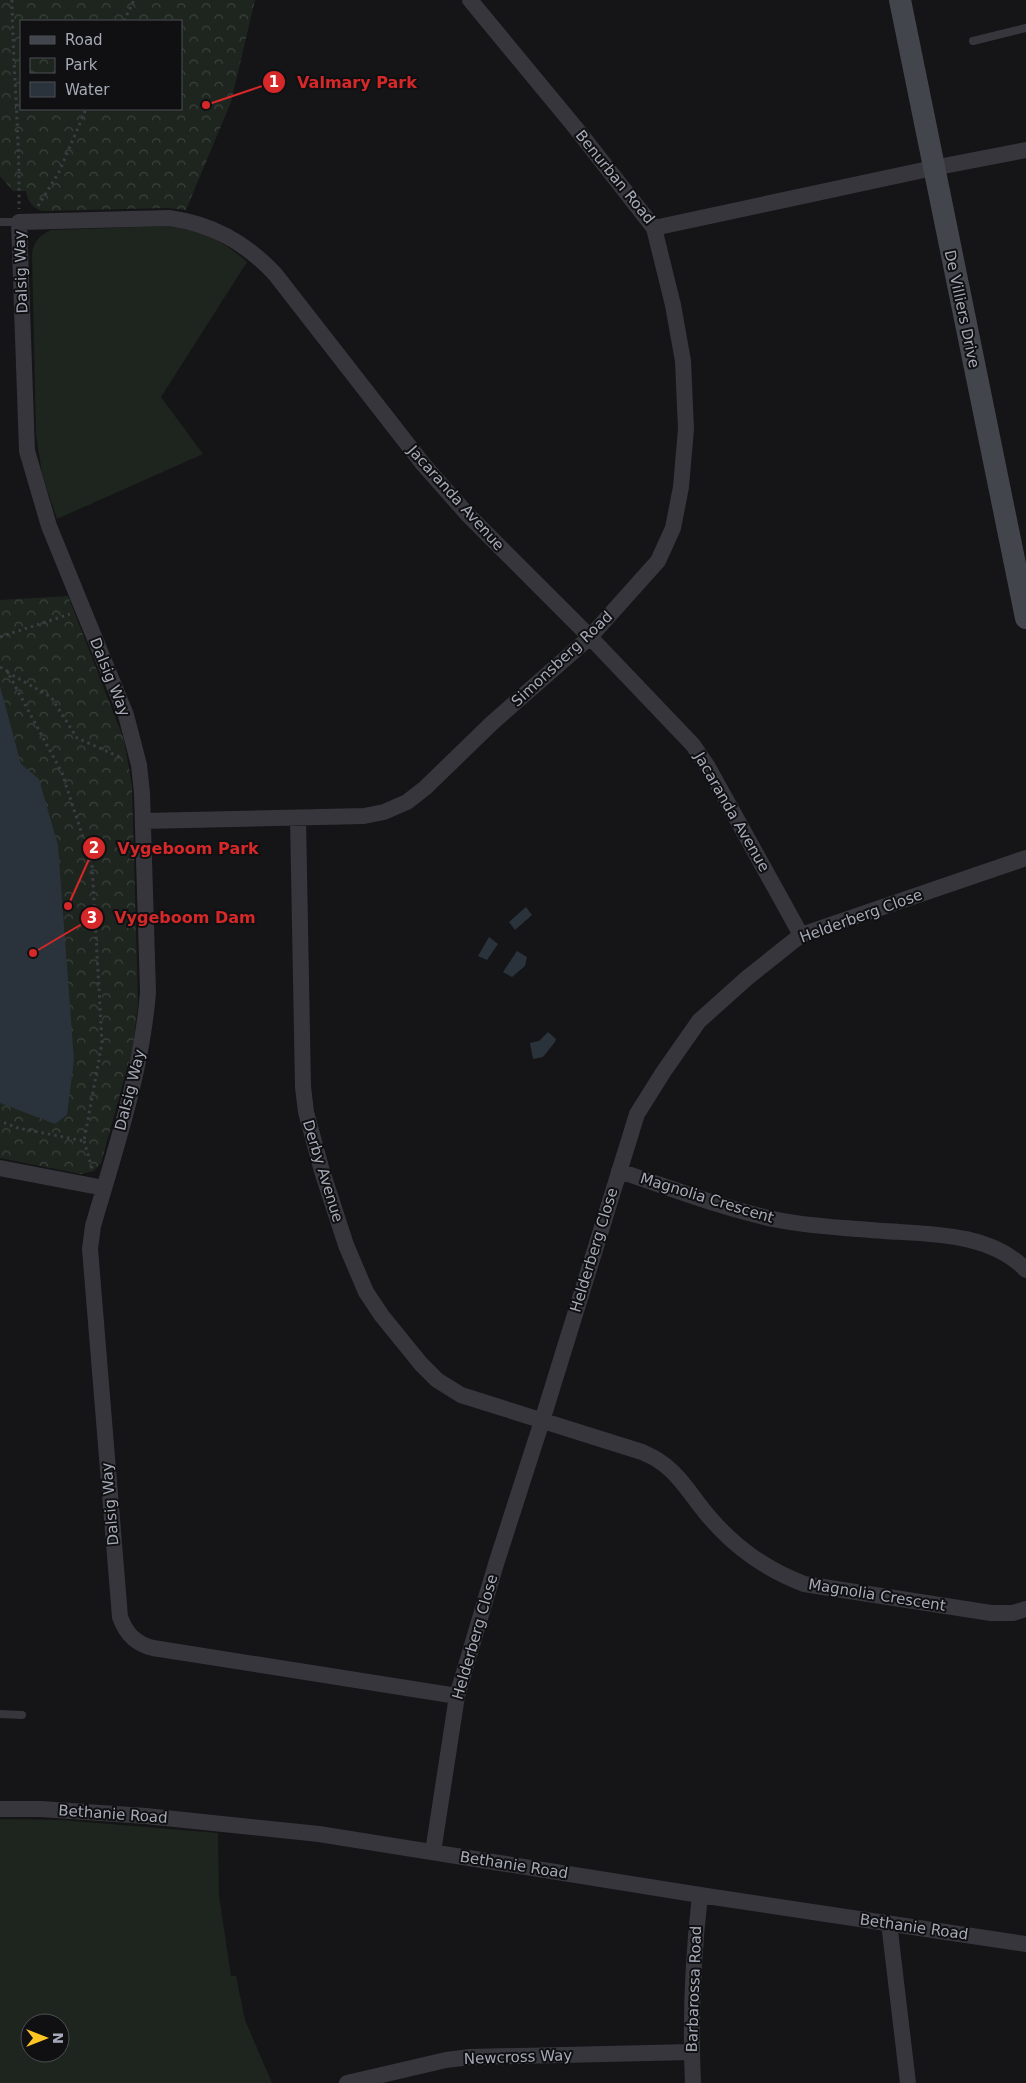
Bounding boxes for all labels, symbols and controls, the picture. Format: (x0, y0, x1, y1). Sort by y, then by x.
legend (20, 20, 182, 110)
text: Road (65, 31, 103, 49)
text: Park (65, 56, 98, 74)
callout: Valmary Park (262, 67, 426, 98)
text: 1 (269, 73, 279, 91)
text: Valmary Park (297, 73, 417, 92)
text: Water (65, 81, 110, 99)
street label: Benurban Road (572, 127, 658, 227)
street label: Dalsig Way (11, 230, 31, 314)
street label: De Villiers Drive (941, 248, 983, 370)
street label: Jacaranda Avenue (403, 441, 508, 554)
street label: Simonsberg Road (508, 608, 616, 710)
street label: Dalsig Way (86, 635, 134, 719)
street label: Jacaranda Avenue (690, 748, 774, 875)
callout: Vygeboom Park (82, 832, 268, 863)
text: 2 (89, 839, 99, 857)
text: Vygeboom Park (117, 839, 259, 858)
street label: Helderberg Close (797, 885, 925, 947)
callout: Vygeboom Dam (79, 902, 266, 933)
text: Vygeboom Dam (114, 908, 256, 927)
text: 3 (87, 909, 97, 927)
street label: Dalsig Way (111, 1047, 149, 1133)
street label: Derby Avenue (299, 1118, 347, 1224)
street label: Magnolia Crescent (638, 1169, 776, 1227)
street label: Helderberg Close (566, 1185, 622, 1315)
street label: Dalsig Way (97, 1462, 123, 1546)
street label: Helderberg Close (449, 1572, 501, 1702)
street label: Magnolia Crescent (807, 1575, 947, 1615)
street label: Bethanie Road (58, 1801, 168, 1827)
street label: Bethanie Road (459, 1848, 569, 1882)
street label: Bethanie Road (859, 1910, 969, 1944)
street label: Barbarossa Road (683, 1925, 705, 2053)
north arrow (20, 2013, 70, 2063)
text: N (50, 2032, 66, 2044)
street label: Newcross Way (464, 2046, 573, 2068)

